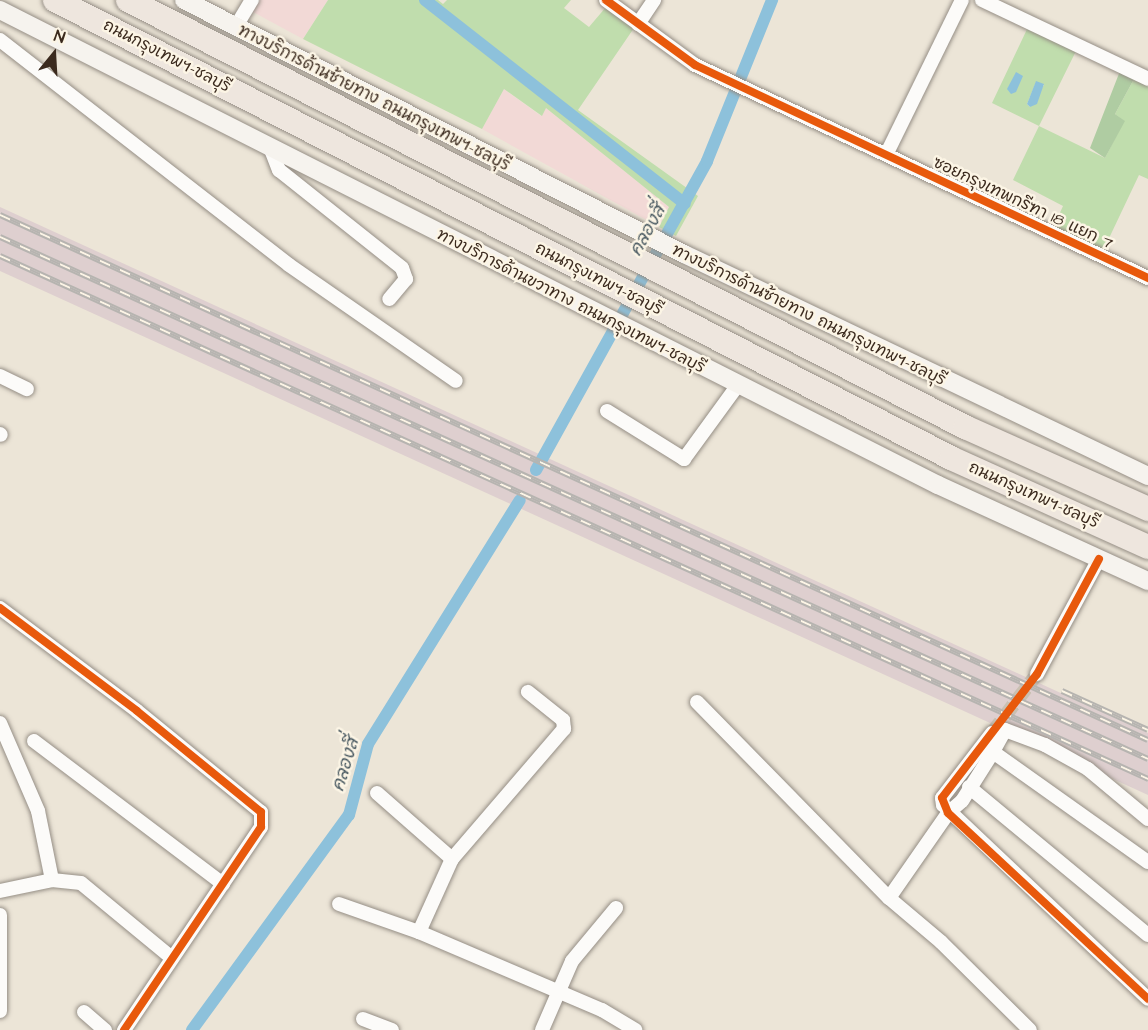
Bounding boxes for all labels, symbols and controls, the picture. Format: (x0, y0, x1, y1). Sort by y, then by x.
street label: ถนนกรุงเทพฯ-ชลบุรี (100, 16, 234, 96)
street label: ทางบริการด้านซ้ายทาง ถนนกรุงเทพฯ-ชลบุรี (235, 21, 513, 175)
north arrow (24, 24, 84, 84)
text: N (51, 25, 68, 49)
street label: ซอยกรุงเทพกรีฑา 18 แยก 7 (930, 153, 1116, 253)
water label: คลองสี่ (625, 202, 671, 260)
street label: ทางบริการด้านขวาทาง ถนนกรุงเทพฯ-ชลบุรี (433, 225, 709, 377)
street label: ถนนกรุงเทพฯ-ชลบุรี (532, 239, 666, 319)
street label: ทางบริการด้านซ้ายทาง ถนนกรุงเทพฯ-ชลบุรี (669, 240, 949, 390)
street label: ถนนกรุงเทพฯ-ชลบุรี (966, 458, 1102, 532)
water label: คลองสี่ (328, 736, 364, 794)

